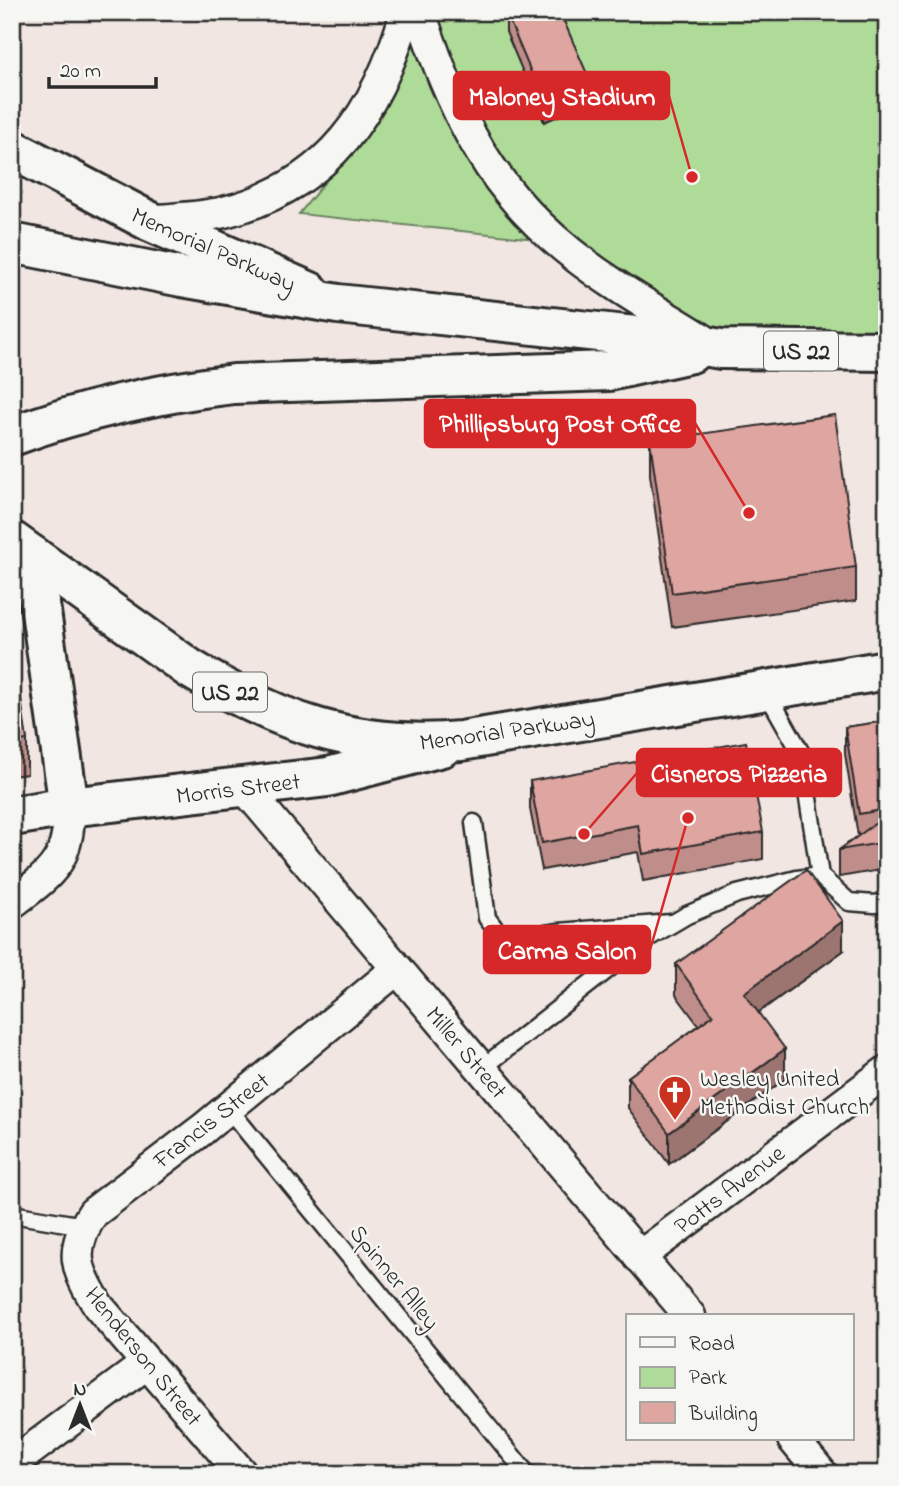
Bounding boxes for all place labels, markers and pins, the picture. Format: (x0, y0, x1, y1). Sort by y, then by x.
callout: Maloney Stadium (454, 72, 669, 119)
callout: Phillipsburg Post Office (425, 400, 695, 447)
callout: Cisneros Pizzeria (637, 749, 841, 796)
callout: Carma Salon (484, 926, 650, 973)
place label: Wesley United Methodist Church (700, 1063, 869, 1126)
church icon: Wesley United Methodist Church (656, 1073, 694, 1122)

